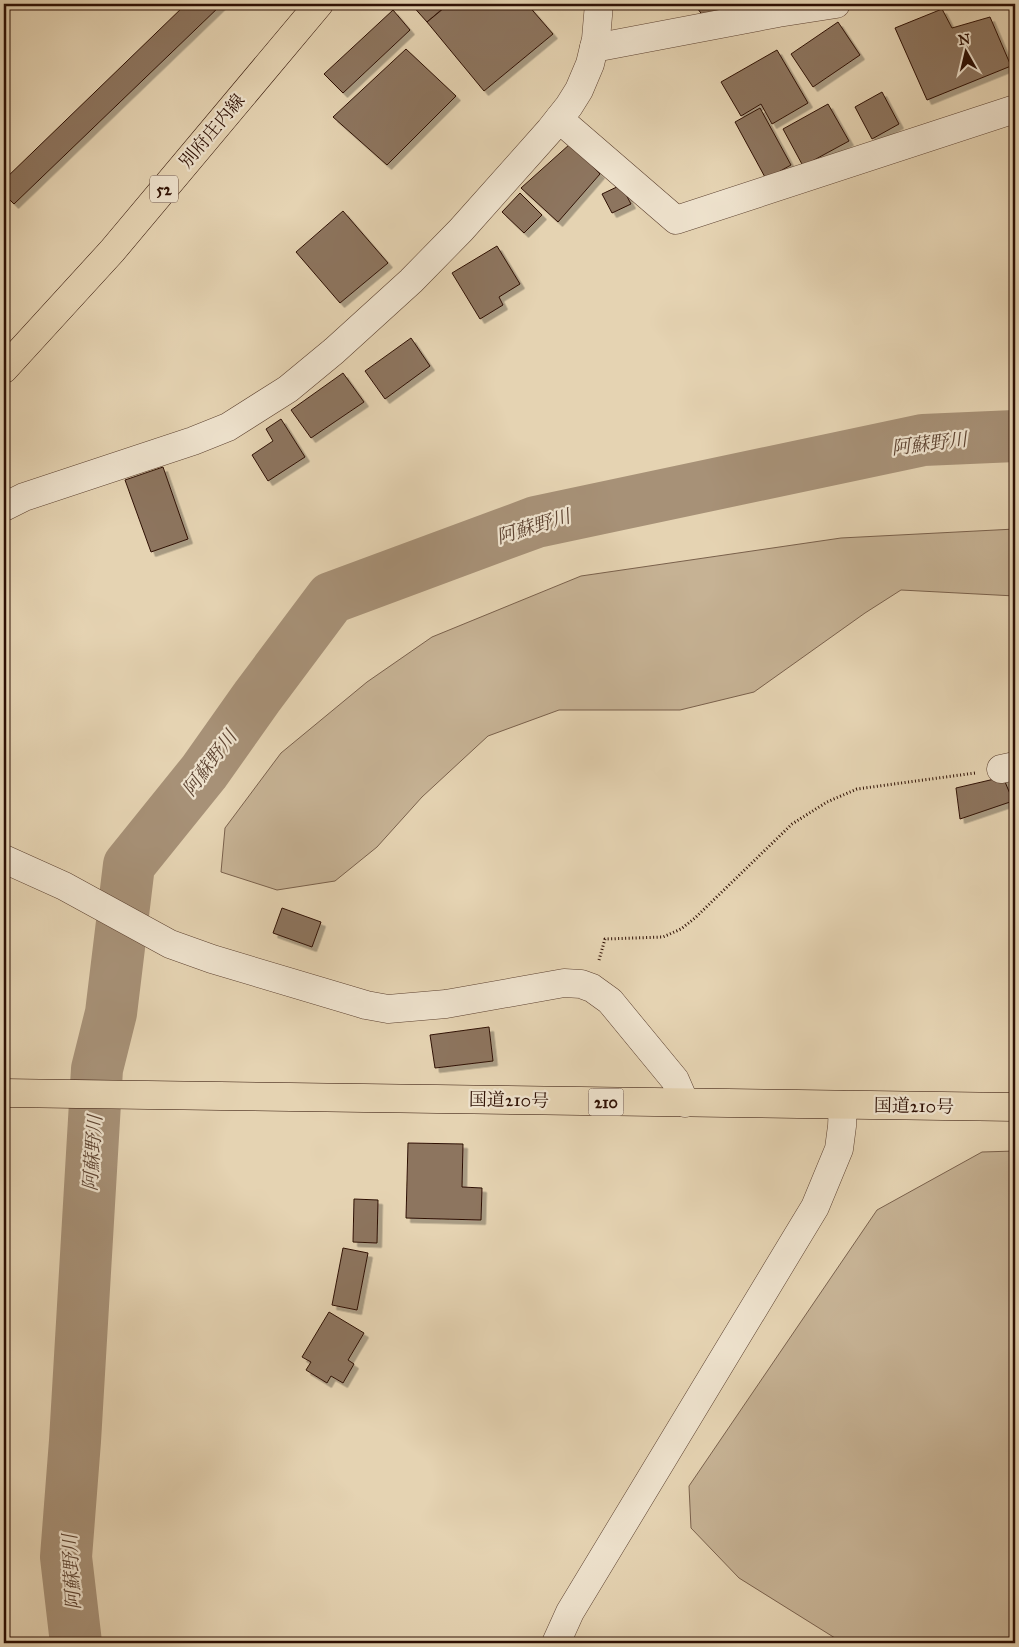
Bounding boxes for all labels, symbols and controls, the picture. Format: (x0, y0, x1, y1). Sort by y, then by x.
north arrow (942, 28, 992, 78)
text: N (957, 30, 971, 49)
street label: 別府庄内線 (175, 89, 249, 173)
road number: 52 (150, 175, 178, 202)
water label: 阿蘇野川 (890, 427, 970, 460)
water label: 阿蘇野川 (493, 504, 575, 549)
water label: 阿蘇野川 (177, 724, 243, 801)
street label: 国道210号 (469, 1088, 549, 1112)
road number: 210 (588, 1088, 624, 1116)
street label: 国道210号 (874, 1094, 954, 1118)
water label: 阿蘇野川 (78, 1112, 107, 1192)
water label: 阿蘇野川 (58, 1531, 85, 1611)

